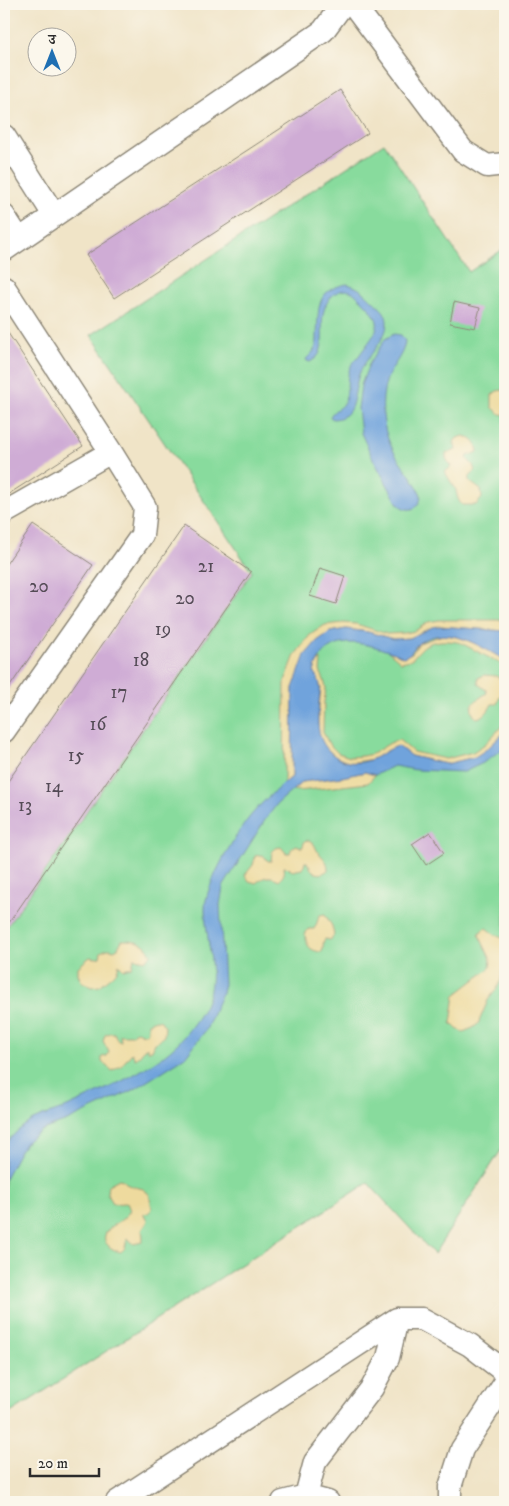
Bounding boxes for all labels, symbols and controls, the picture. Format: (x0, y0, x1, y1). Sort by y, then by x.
north arrow (28, 28, 78, 78)
text: उ (47, 31, 56, 49)
house number: 21 (198, 555, 214, 578)
house number: 20 (29, 575, 49, 598)
house number: 20 (175, 587, 195, 610)
house number: 19 (155, 618, 171, 641)
house number: 18 (133, 649, 149, 672)
house number: 17 (111, 681, 128, 704)
house number: 16 (90, 713, 108, 736)
house number: 15 (68, 744, 85, 767)
house number: 14 (45, 775, 64, 798)
house number: 13 (18, 794, 32, 817)
scale bar (30, 1446, 99, 1478)
text: 20 m (38, 1454, 68, 1473)

